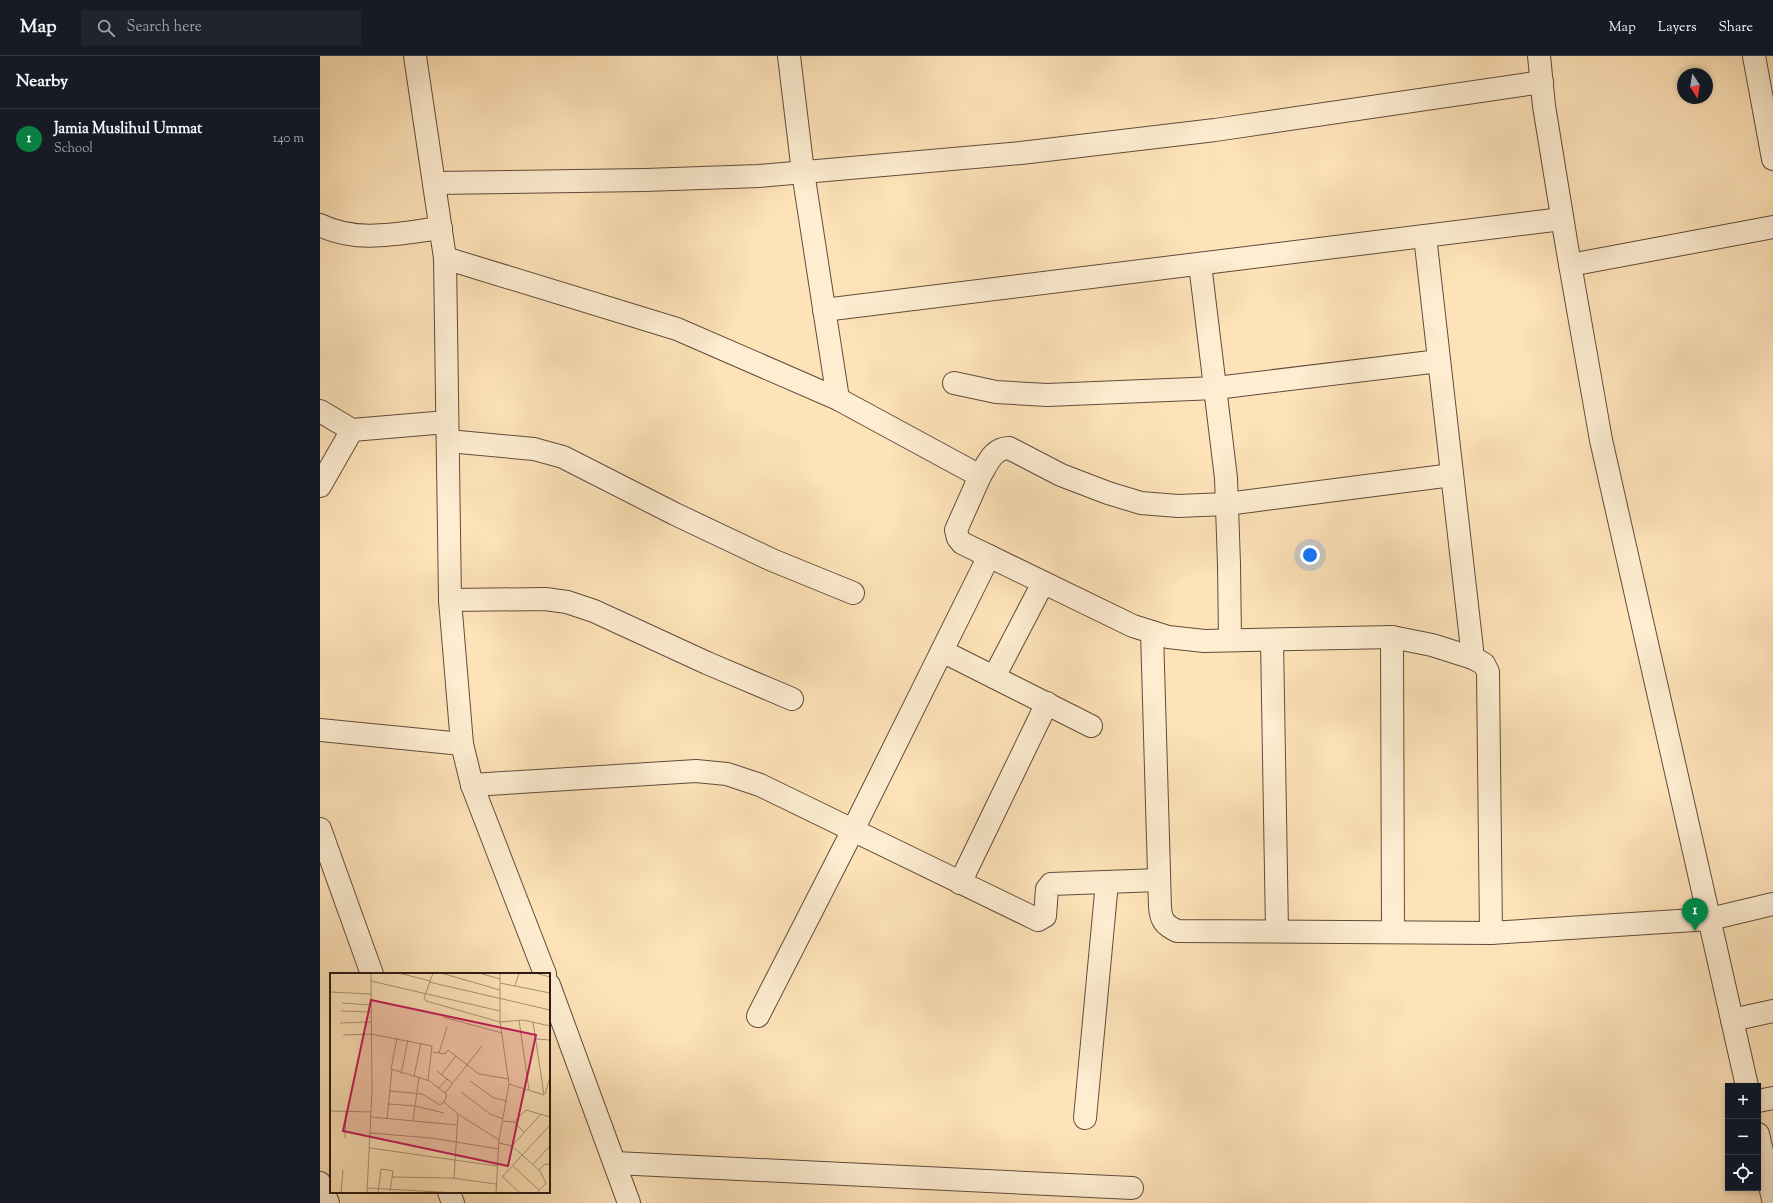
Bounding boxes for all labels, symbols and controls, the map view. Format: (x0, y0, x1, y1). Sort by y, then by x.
search box (81, 10, 361, 46)
text: Map (20, 14, 57, 41)
icon: search (95, 17, 117, 39)
text: Search here (127, 17, 202, 38)
text: Map (1609, 18, 1636, 38)
text: Layers (1658, 18, 1696, 38)
text: Share (1718, 18, 1753, 38)
north arrow (1677, 68, 1713, 104)
text: Nearby (16, 70, 68, 94)
text: Jamia Muslihul Ummat (54, 119, 202, 140)
text: 1 (27, 130, 31, 148)
text: 140 m (273, 130, 304, 148)
text: School (54, 140, 93, 158)
your location (1300, 545, 1320, 565)
pin: 1 (1682, 898, 1708, 931)
inset map (330, 973, 550, 1193)
map controls (1725, 1083, 1761, 1191)
button: + (1725, 1083, 1761, 1119)
button: − (1725, 1119, 1761, 1155)
button: locate (1725, 1155, 1761, 1191)

